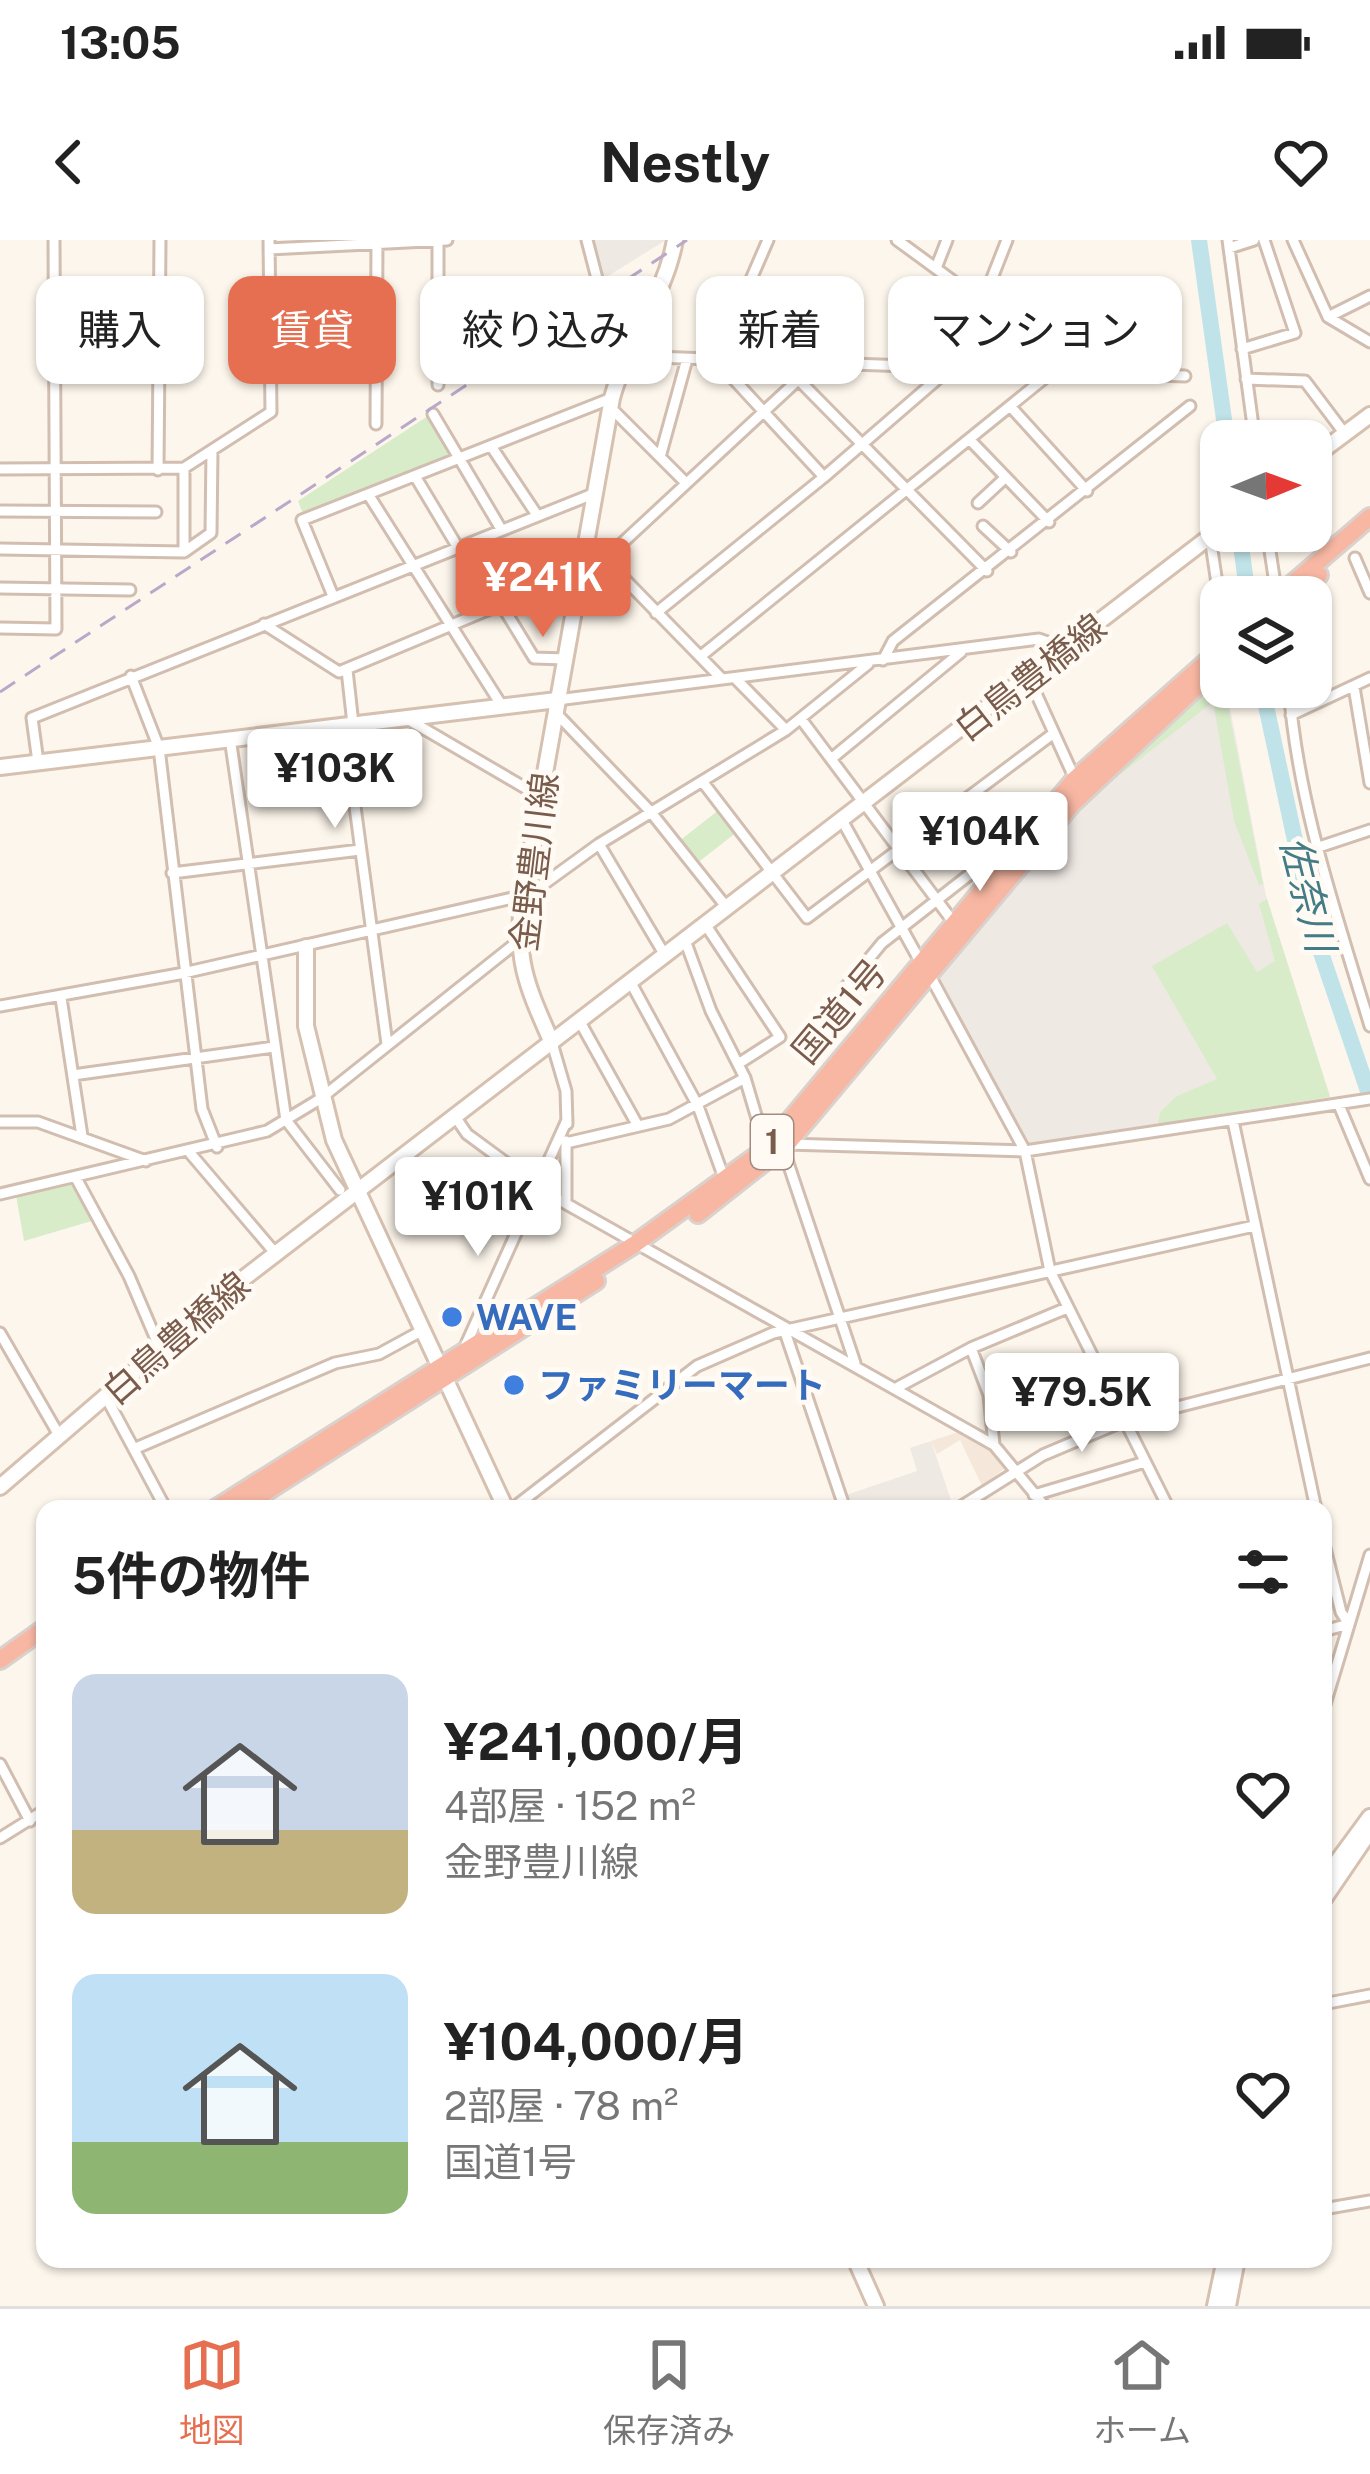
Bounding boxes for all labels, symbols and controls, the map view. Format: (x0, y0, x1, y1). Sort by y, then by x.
text: 13:05 (60, 16, 181, 69)
icon: back (36, 129, 102, 195)
icon: heart (1268, 129, 1334, 195)
text: Nestly (600, 131, 770, 194)
chip: 購入 (36, 276, 204, 384)
chip: 賃貸 (228, 276, 396, 384)
chip: 絞り込み (420, 276, 672, 384)
chip: 新着 (696, 276, 864, 384)
chip: マンション (888, 276, 1182, 384)
north arrow (1200, 420, 1332, 552)
map controls (1200, 420, 1332, 708)
pin: ¥241K (459, 538, 627, 640)
text: ¥241K (483, 554, 603, 600)
button: layers (1200, 576, 1332, 708)
street label: 白鳥豊橋線 (946, 605, 1114, 749)
pin: ¥103K (251, 729, 419, 831)
text: ¥103K (274, 745, 396, 791)
street label: 金野豊川線 (502, 770, 566, 954)
pin: ¥104K (896, 792, 1064, 894)
text: ¥104K (920, 808, 1040, 854)
water label: 佐奈川 (1272, 832, 1345, 960)
street label: 国道1号 (783, 951, 895, 1071)
road number: 1 (751, 1115, 793, 1169)
pin: ¥101K (394, 1157, 562, 1259)
text: ¥101K (422, 1173, 534, 1219)
street label: 白鳥豊橋線 (94, 1263, 258, 1413)
place label: WAVE (476, 1296, 577, 1338)
marker: WAVE (439, 1304, 465, 1330)
pin: ¥79.5K (984, 1353, 1180, 1455)
place label: ファミリーマート (538, 1364, 826, 1406)
text: ¥79.5K (1012, 1369, 1152, 1415)
marker: ファミリーマート (501, 1372, 527, 1398)
icon: filters (1230, 1539, 1296, 1605)
text: 5件の物件 (72, 1546, 310, 1605)
text: ¥241,000/月 (444, 1712, 748, 1771)
icon: home (168, 1722, 312, 1866)
icon: heart (1230, 1761, 1296, 1827)
text: 4部屋 · 152 m² (444, 1783, 696, 1829)
text: 金野豊川線 (444, 1839, 639, 1885)
text: ¥104,000/月 (444, 2012, 748, 2071)
icon: home (168, 2022, 312, 2166)
icon: heart (1230, 2061, 1296, 2127)
text: 2部屋 · 78 m² (444, 2083, 678, 2129)
text: 国道1号 (444, 2139, 577, 2185)
tab: 地図 (179, 2332, 245, 2452)
tab: 保存済み (603, 2332, 735, 2452)
tab: ホーム (1093, 2332, 1191, 2452)

